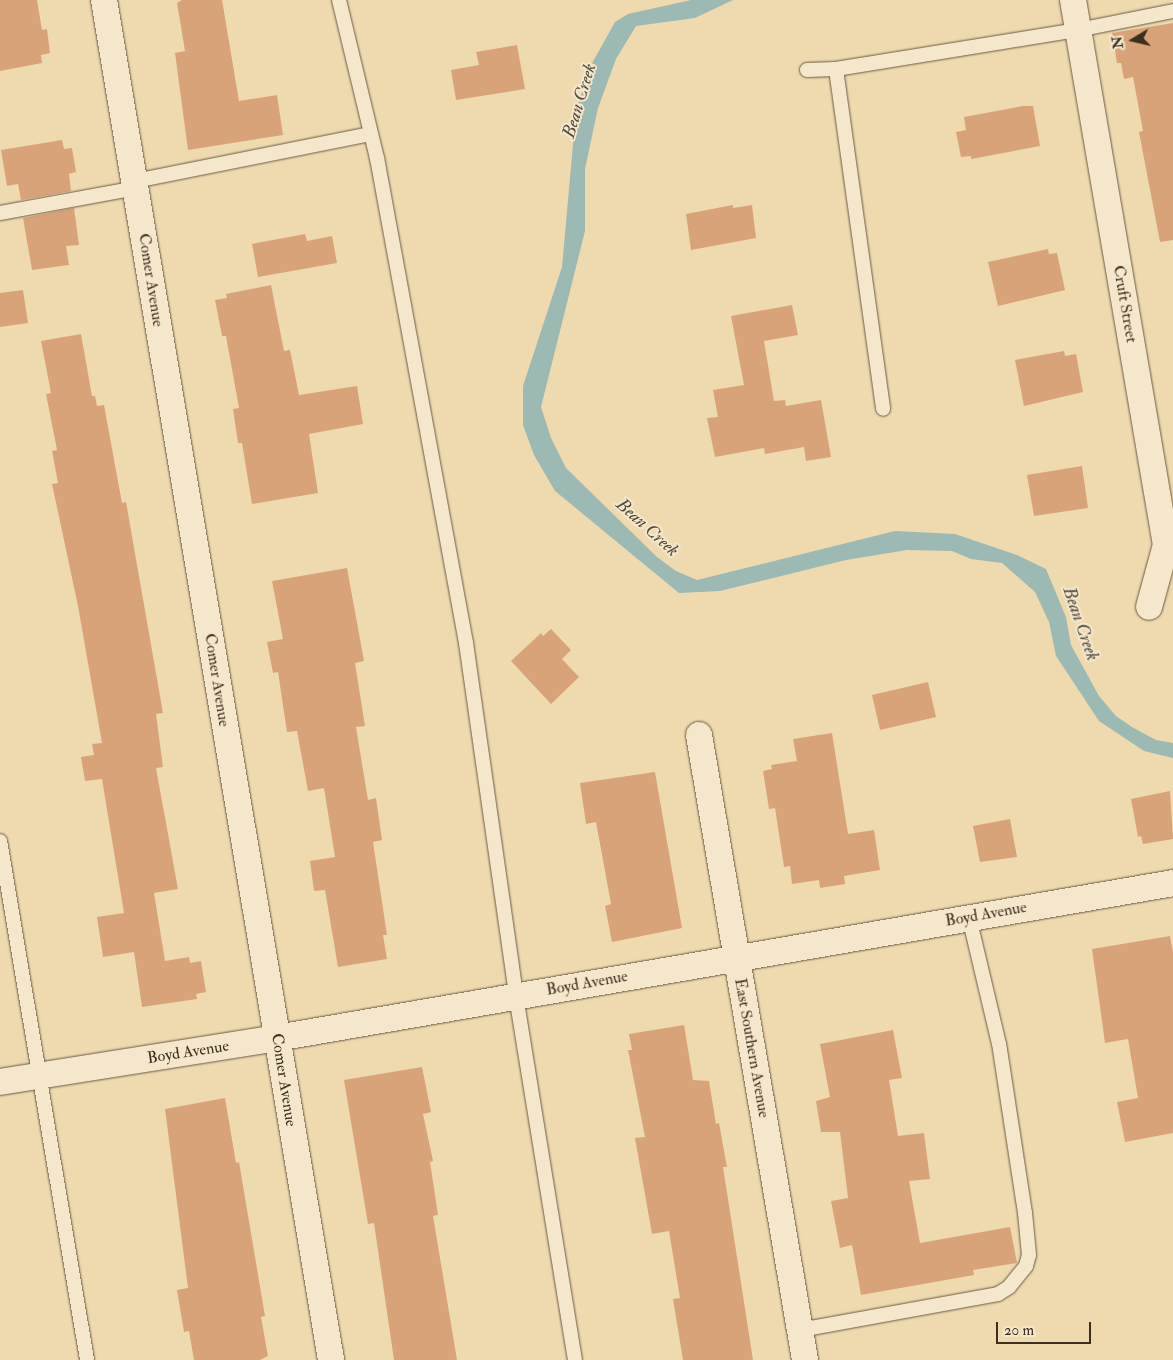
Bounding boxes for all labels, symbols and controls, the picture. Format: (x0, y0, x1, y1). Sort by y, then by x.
north arrow (1108, 15, 1158, 65)
text: N (1108, 35, 1127, 50)
water label: Bean Creek (558, 61, 602, 141)
street label: Comer Avenue (134, 232, 168, 328)
street label: Cruft Street (1109, 264, 1141, 344)
water label: Bean Creek (611, 494, 683, 562)
water label: Bean Creek (1057, 584, 1103, 664)
street label: Comer Avenue (200, 632, 234, 728)
street label: Boyd Avenue (944, 897, 1028, 931)
street label: Boyd Avenue (545, 966, 629, 1000)
street label: East Southern Avenue (730, 977, 774, 1119)
street label: Comer Avenue (267, 1032, 301, 1128)
street label: Boyd Avenue (146, 1036, 230, 1068)
scale bar (998, 1312, 1093, 1344)
text: 20 m (1004, 1321, 1034, 1340)

